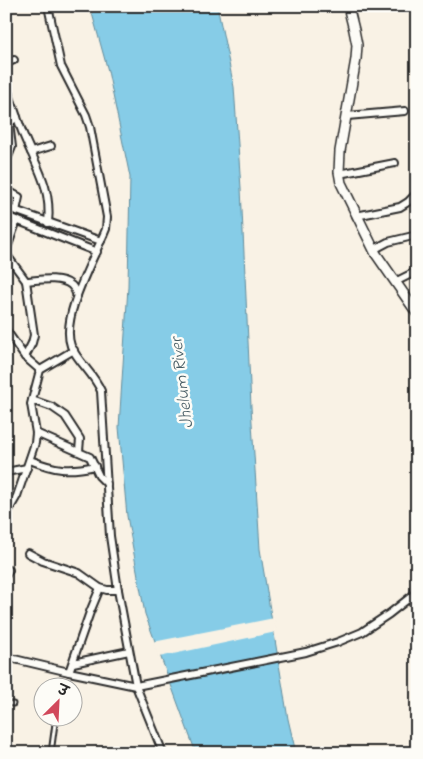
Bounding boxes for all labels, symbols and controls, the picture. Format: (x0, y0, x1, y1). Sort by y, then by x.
water label: Jhelum River (164, 333, 201, 430)
north arrow (32, 676, 82, 726)
text: उ (52, 679, 73, 704)

